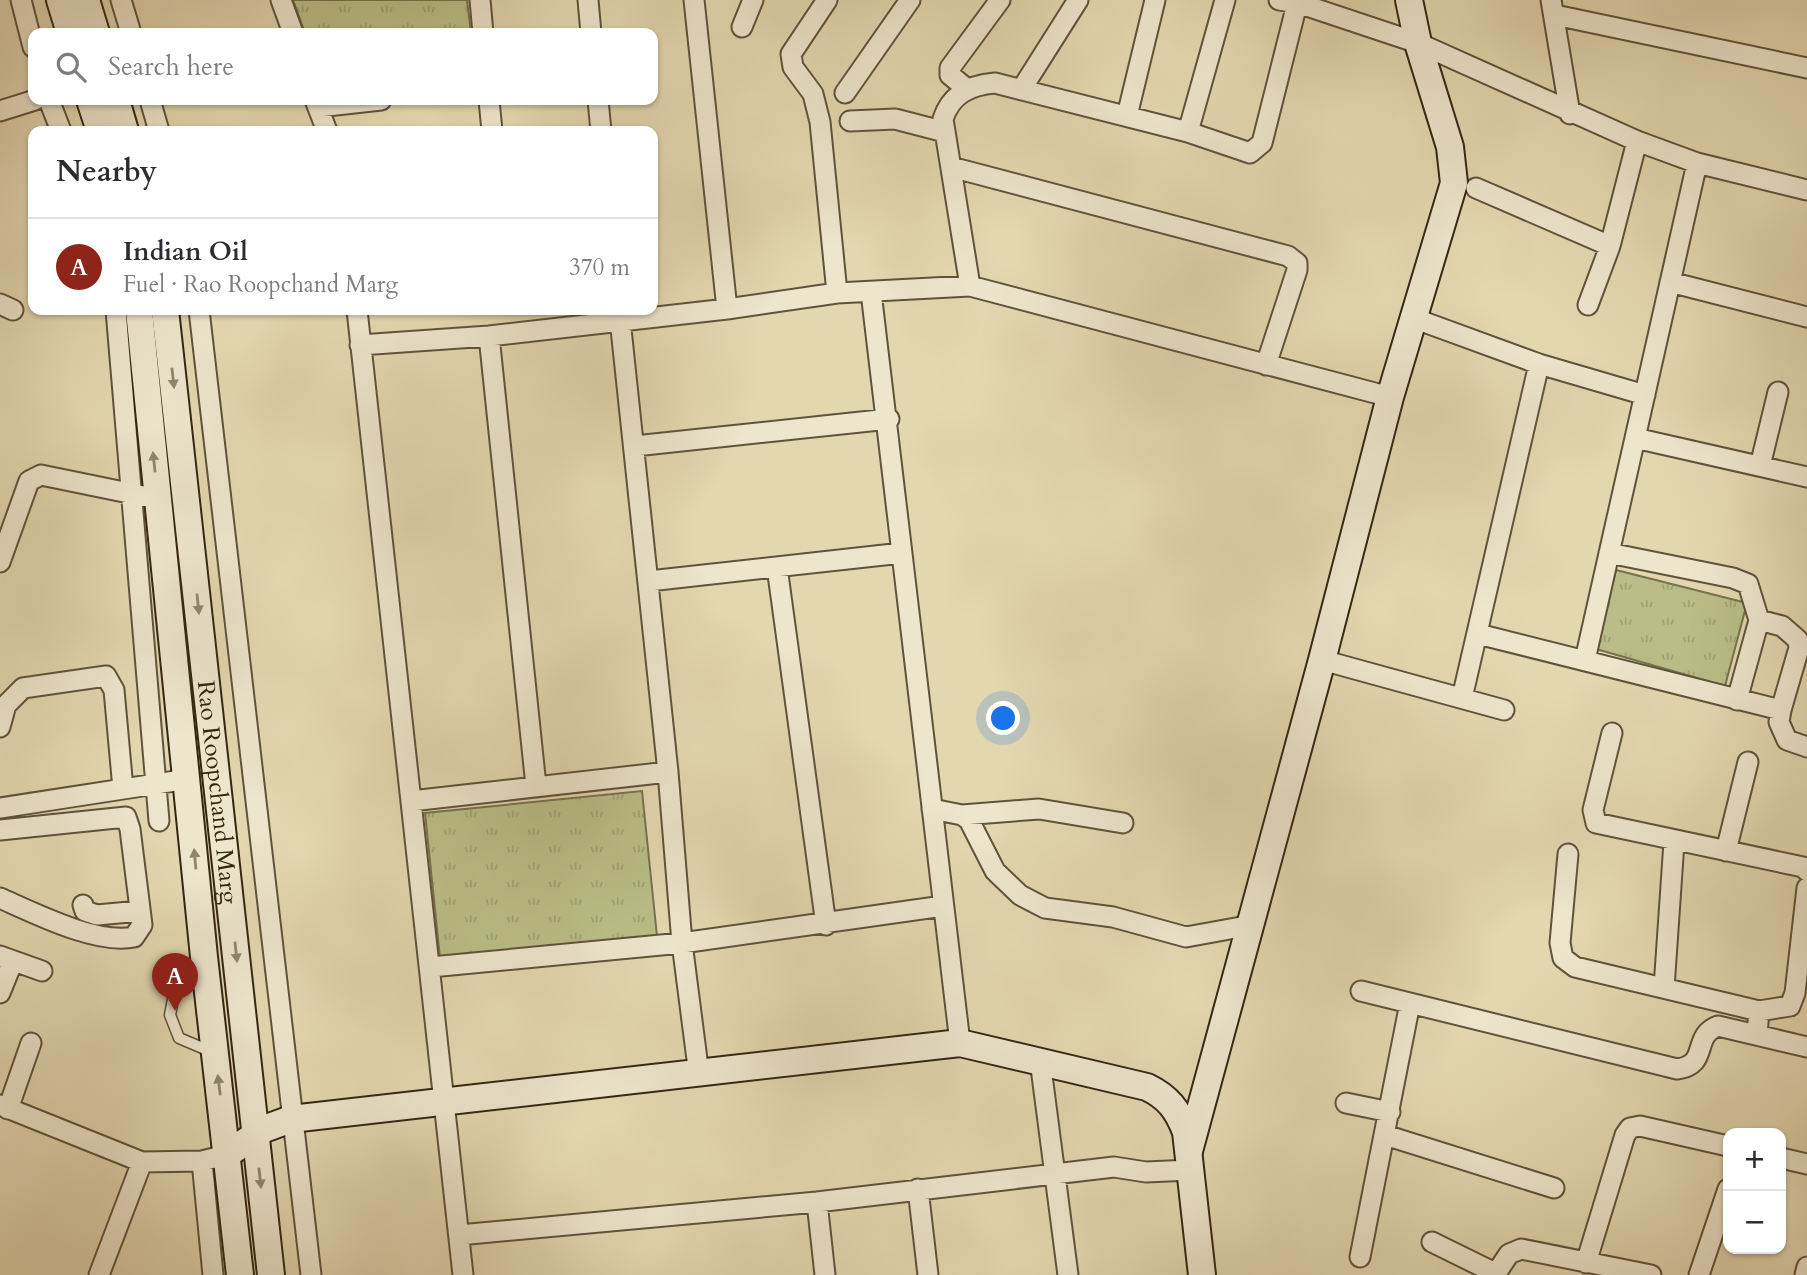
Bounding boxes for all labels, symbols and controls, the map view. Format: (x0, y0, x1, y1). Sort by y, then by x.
search box (28, 28, 658, 105)
icon: search (52, 48, 90, 86)
text: Search here (108, 49, 234, 84)
text: Nearby (56, 151, 157, 192)
text: Indian Oil (123, 234, 248, 269)
text: A (70, 252, 88, 283)
text: 370 m (569, 252, 630, 283)
text: Fuel · Rao Roopchand Marg (123, 269, 398, 300)
one-way arrow (167, 367, 178, 389)
one-way arrow (148, 451, 159, 473)
one-way arrow (192, 593, 203, 615)
street label: Rao Roopchand Marg (189, 679, 246, 906)
your location (986, 701, 1020, 735)
one-way arrow (190, 848, 201, 870)
one-way arrow (231, 941, 242, 963)
pin: A (152, 953, 198, 1011)
one-way arrow (214, 1074, 225, 1096)
map controls (1723, 1128, 1786, 1254)
button: + (1723, 1128, 1786, 1191)
one-way arrow (254, 1167, 265, 1189)
button: − (1723, 1191, 1786, 1254)

